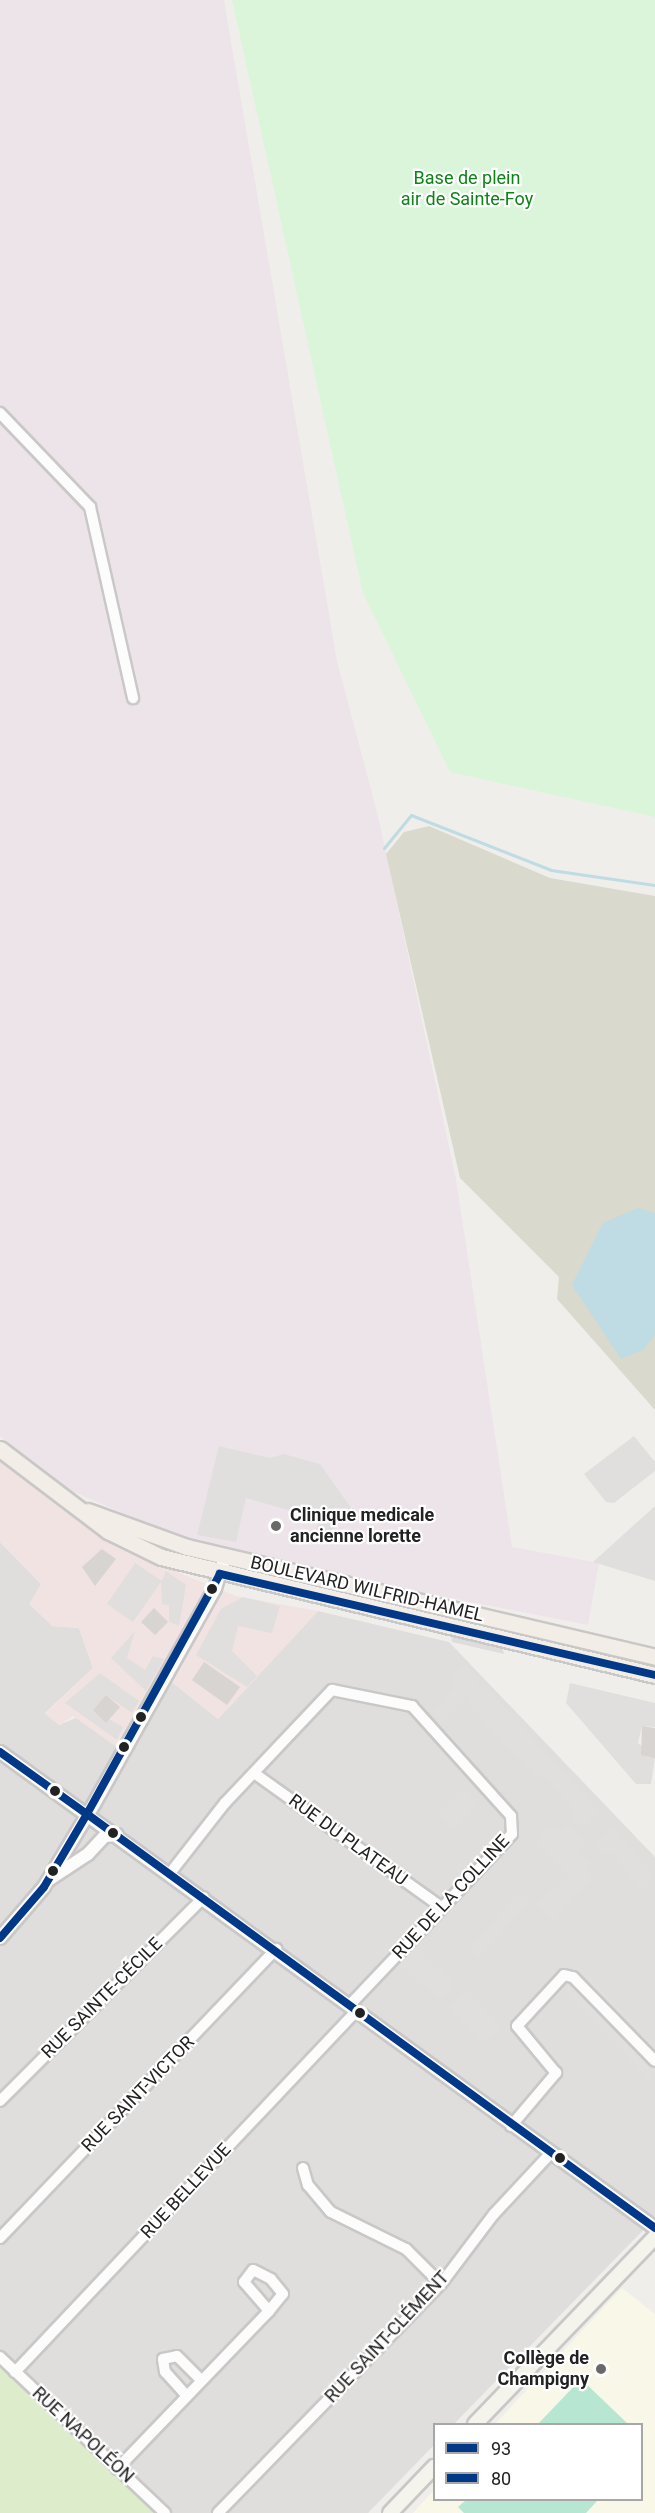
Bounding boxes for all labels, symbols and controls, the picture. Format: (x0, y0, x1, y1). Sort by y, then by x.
park label: Base de plein air de Sainte-Foy (401, 168, 533, 210)
place label: Clinique medicale ancienne lorette (290, 1505, 434, 1547)
marker: Clinique medicale ancienne lorette (267, 1517, 285, 1535)
street label: BOULEVARD WILFRID-HAMEL (248, 1552, 486, 1626)
unlabelled marker (206, 1583, 218, 1595)
unlabelled marker (135, 1711, 147, 1723)
unlabelled marker (118, 1741, 130, 1753)
unlabelled marker (49, 1785, 61, 1797)
street label: RUE DU PLATEAU (284, 1790, 412, 1890)
unlabelled marker (107, 1827, 119, 1839)
street label: RUE DE LA COLLINE (388, 1831, 514, 1963)
unlabelled marker (47, 1865, 59, 1877)
street label: RUE SAINTE-CÉCILE (37, 1933, 167, 2063)
unlabelled marker (354, 2007, 366, 2019)
street label: RUE SAINT-VICTOR (77, 2032, 199, 2156)
street label: RUE BELLEVUE (137, 2139, 235, 2243)
unlabelled marker (554, 2152, 566, 2164)
street label: RUE SAINT-CLÉMENT (320, 2267, 454, 2407)
place label: Collège de Champigny (498, 2348, 589, 2390)
marker: Collège de Champigny (594, 2362, 608, 2376)
street label: RUE NAPOLÉON (28, 2382, 138, 2488)
legend (433, 2423, 643, 2501)
text: 93 (491, 2438, 511, 2459)
text: 80 (491, 2468, 511, 2489)

